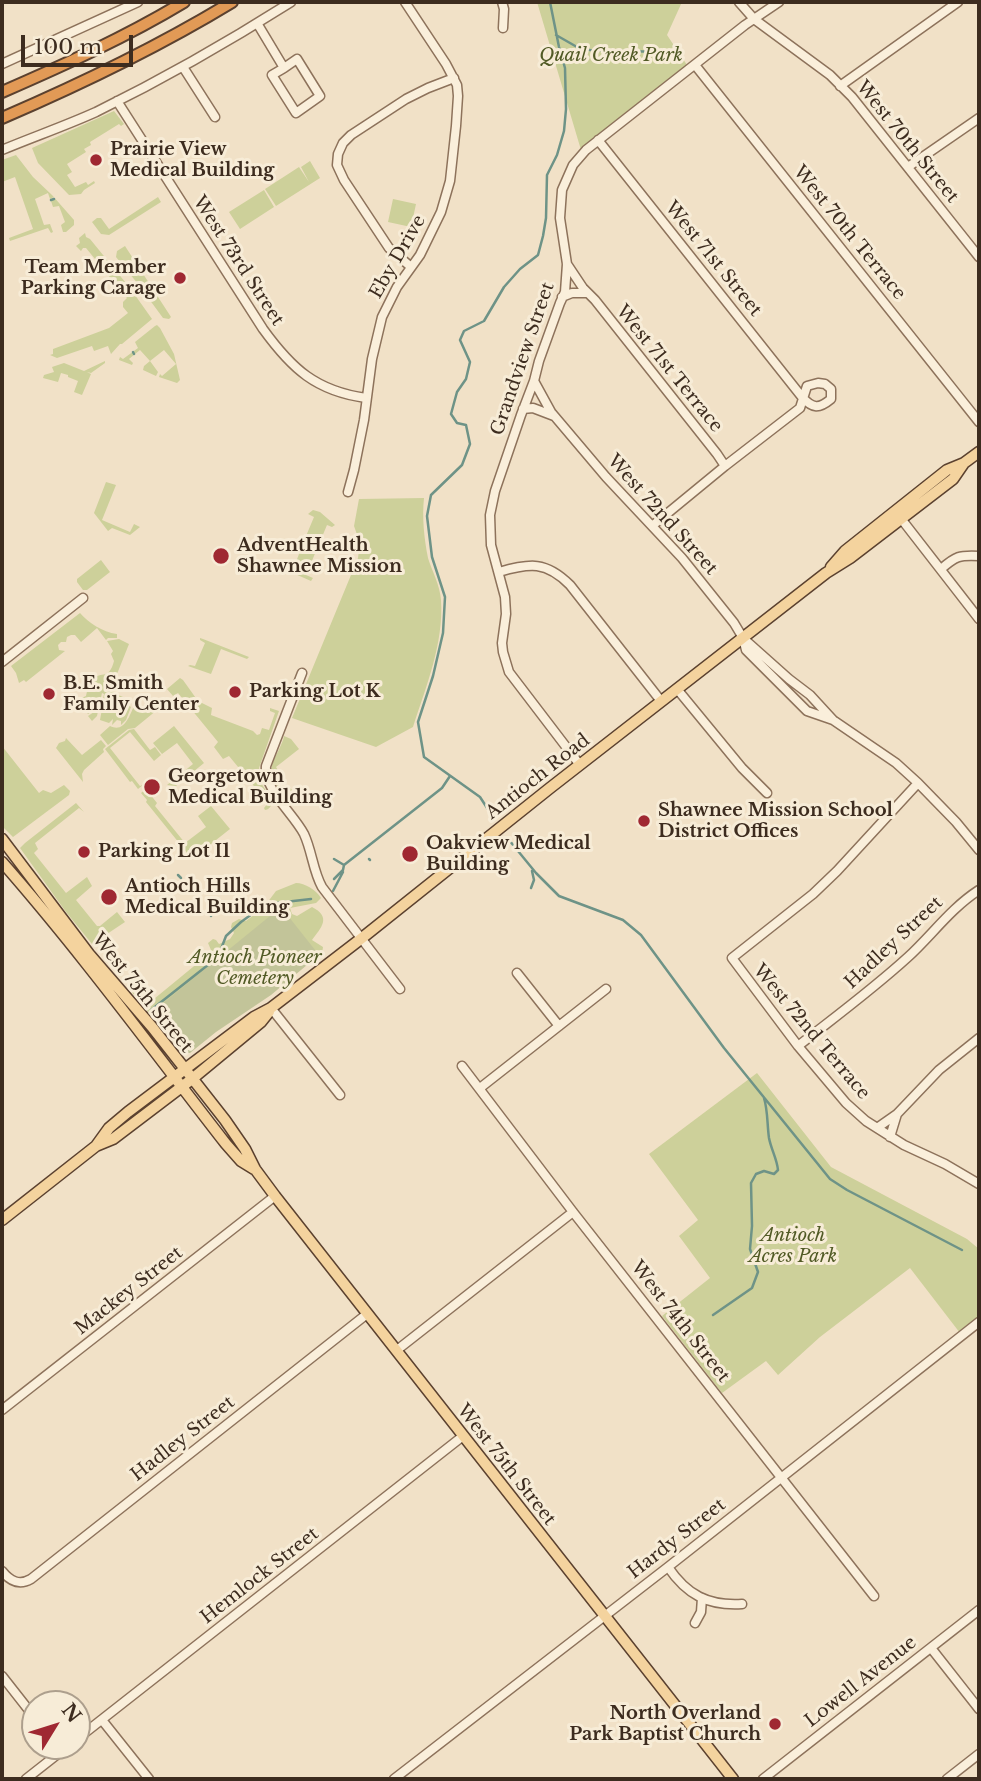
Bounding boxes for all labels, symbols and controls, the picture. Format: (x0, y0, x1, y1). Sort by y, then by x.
scale bar (24, 21, 136, 65)
text: 100 m (34, 34, 102, 60)
park label: Quail Creek Park (539, 45, 683, 67)
street label: West 70th Street (851, 77, 963, 207)
place label: Prairie View Medical Building (110, 139, 274, 182)
marker: Prairie View Medical Building (88, 152, 104, 168)
street label: West 70th Terrace (788, 162, 910, 304)
street label: West 73rd Street (188, 192, 288, 330)
street label: West 71st Street (660, 197, 766, 321)
street label: Eby Drive (365, 211, 431, 303)
place label: Team Member Parking Carage (21, 257, 166, 300)
marker: Team Member Parking Carage (172, 270, 188, 286)
street label: Grandview Street (487, 280, 559, 438)
street label: West 71st Terrace (611, 301, 727, 437)
street label: West 72nd Street (602, 450, 722, 580)
place label: AdventHealth Shawnee Mission (237, 535, 402, 578)
marker: AdventHealth Shawnee Mission (211, 546, 231, 566)
place label: B.E. Smith Family Center (63, 673, 199, 716)
place label: Parking Lot K (249, 681, 380, 703)
marker: Parking Lot K (227, 684, 243, 700)
marker: B.E. Smith Family Center (41, 686, 57, 702)
street label: Antioch Road (482, 730, 594, 824)
place label: Georgetown Medical Building (168, 766, 332, 808)
marker: Georgetown Medical Building (142, 777, 162, 797)
place label: Shawnee Mission School District Offices (658, 800, 893, 842)
marker: Shawnee Mission School District Offices (636, 813, 652, 829)
place label: Oakview Medical Building (426, 833, 591, 876)
place label: Parking Lot I1 (98, 841, 230, 863)
marker: Parking Lot I1 (76, 844, 92, 860)
marker: Oakview Medical Building (400, 844, 420, 864)
place label: Antioch Hills Medical Building (125, 876, 289, 918)
marker: Antioch Hills Medical Building (99, 887, 119, 907)
street label: Hadley Street (841, 892, 947, 994)
street label: West 75th Street (87, 929, 197, 1057)
park label: Antioch Pioneer Cemetery (188, 947, 322, 990)
street label: West 72nd Terrace (748, 960, 874, 1104)
park label: Antioch Acres Park (749, 1225, 837, 1268)
street label: Mackey Street (71, 1242, 187, 1340)
street label: West 74th Street (626, 1257, 734, 1387)
street label: Hadley Street (127, 1392, 239, 1486)
street label: West 75th Street (452, 1400, 560, 1530)
street label: Hardy Street (624, 1494, 730, 1584)
street label: Hemlock Street (197, 1523, 323, 1629)
street label: Lowell Avenue (801, 1632, 921, 1732)
north arrow (21, 1690, 91, 1760)
text: N (57, 1699, 86, 1727)
place label: North Overland Park Baptist Church (569, 1703, 761, 1746)
marker: North Overland Park Baptist Church (767, 1716, 783, 1732)

